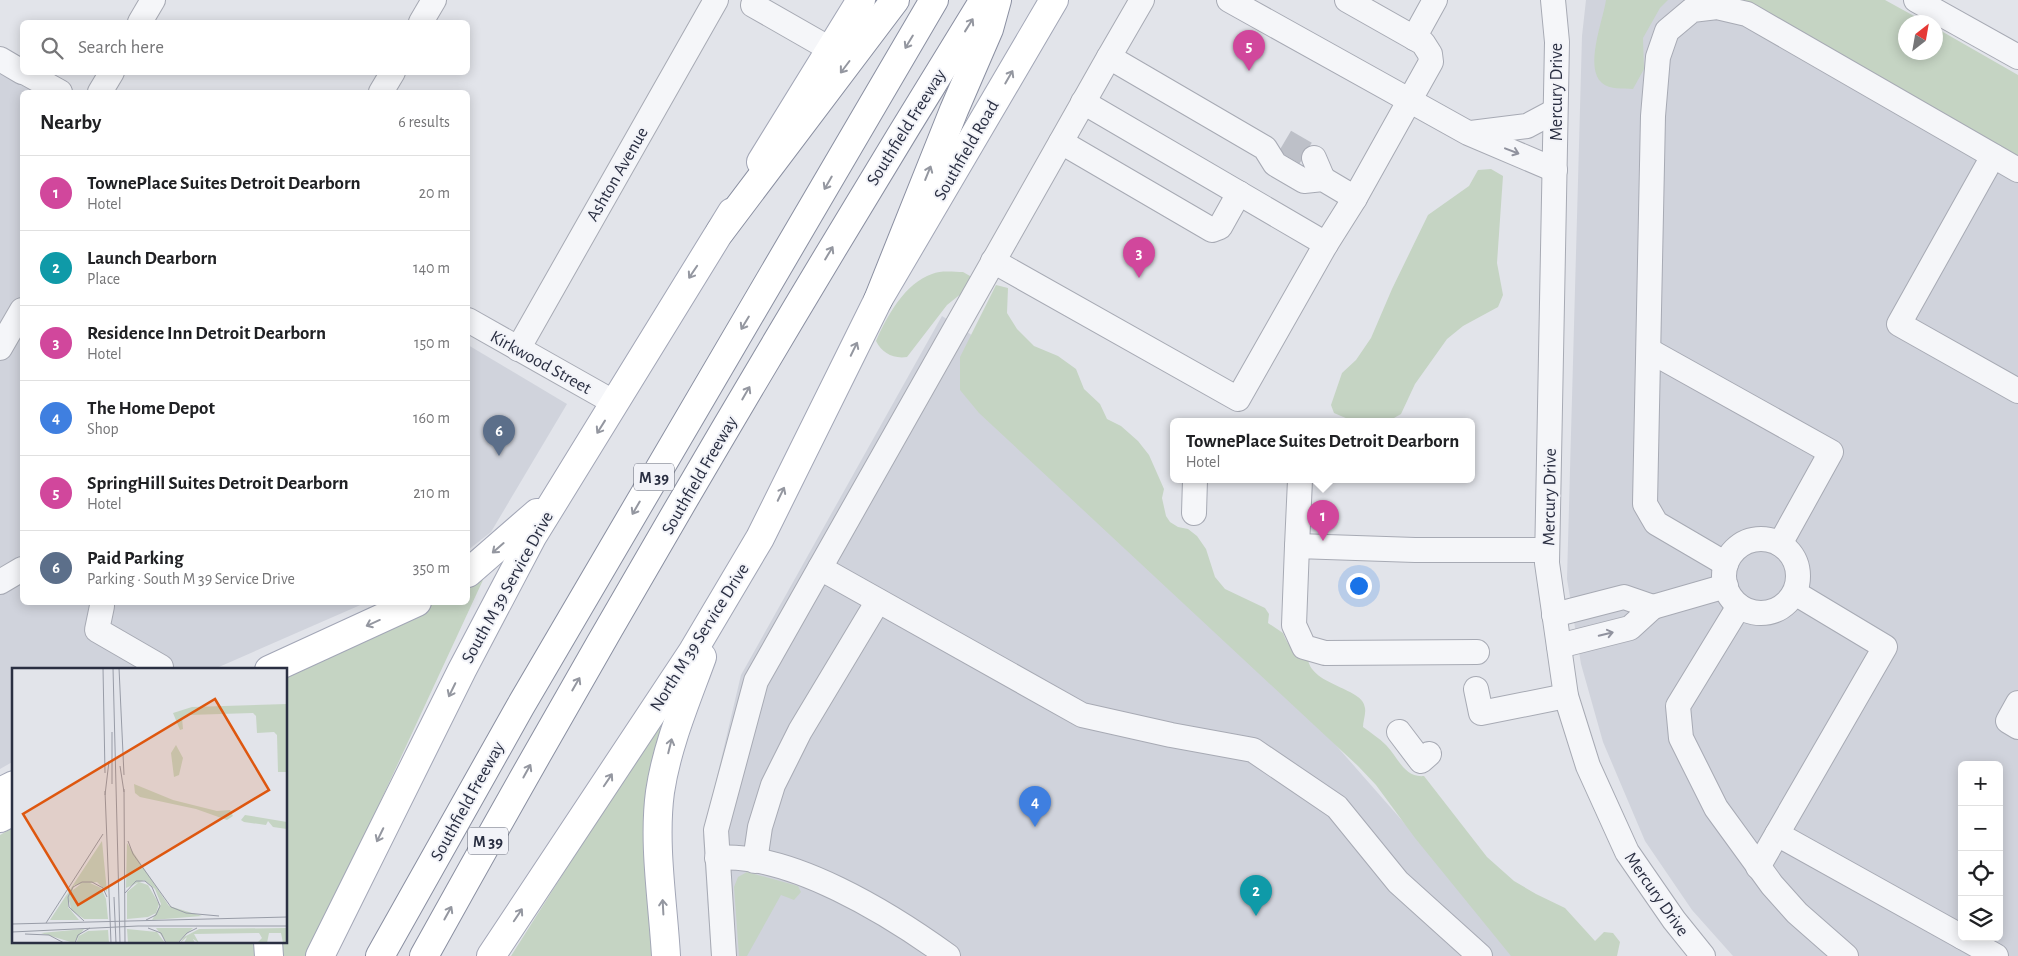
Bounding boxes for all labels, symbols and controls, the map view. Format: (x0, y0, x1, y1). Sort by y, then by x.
north arrow (1898, 15, 1943, 60)
one-way arrow (964, 18, 974, 32)
search box (20, 20, 470, 75)
pin: 5 (1233, 30, 1265, 71)
icon: search (38, 34, 66, 62)
one-way arrow (904, 34, 914, 49)
text: Search here (78, 38, 164, 57)
street label: Mercury Drive (1548, 43, 1566, 141)
one-way arrow (840, 60, 850, 74)
street label: Southfield Freeway (864, 66, 950, 189)
one-way arrow (1004, 69, 1014, 84)
street label: Southfield Road (931, 98, 1003, 203)
text: Nearby (40, 112, 101, 133)
text: 6 results (398, 114, 450, 130)
street label: Ashton Avenue (584, 124, 652, 225)
one-way arrow (1504, 147, 1519, 156)
one-way arrow (924, 166, 933, 181)
text: TownePlace Suites Detroit Dearborn (87, 174, 361, 193)
one-way arrow (822, 175, 832, 189)
text: 1 (53, 185, 59, 201)
text: 20 m (419, 185, 450, 201)
text: Hotel (87, 196, 122, 212)
pin: 3 (1123, 237, 1155, 278)
one-way arrow (825, 246, 835, 260)
text: Launch Dearborn (87, 249, 217, 268)
text: 2 (52, 260, 60, 276)
text: 140 m (413, 260, 450, 276)
one-way arrow (688, 265, 698, 279)
text: Place (87, 271, 120, 287)
one-way arrow (740, 315, 750, 329)
text: Residence Inn Detroit Dearborn (87, 324, 326, 343)
street label: Kirkwood Street (487, 328, 594, 398)
text: 3 (53, 335, 59, 351)
text: 150 m (414, 335, 450, 351)
one-way arrow (849, 342, 859, 357)
text: Hotel (87, 346, 122, 362)
one-way arrow (742, 386, 752, 400)
text: The Home Depot (87, 399, 215, 418)
text: 4 (52, 410, 60, 426)
text: 160 m (413, 410, 450, 426)
street label: Southfield Freeway (659, 413, 741, 538)
pin: 6 (483, 415, 515, 456)
popup (1170, 418, 1475, 483)
one-way arrow (595, 419, 605, 433)
text: Shop (87, 421, 119, 437)
text: TownePlace Suites Detroit Dearborn (1186, 432, 1459, 451)
street label: Mercury Drive (1540, 448, 1560, 546)
text: Hotel (1186, 454, 1220, 470)
road number: M 39 (634, 464, 674, 491)
text: SpringHill Suites Detroit Dearborn (87, 474, 349, 493)
text: 5 (53, 485, 59, 501)
text: 210 m (413, 485, 450, 501)
one-way arrow (777, 487, 787, 502)
text: Hotel (87, 496, 122, 512)
one-way arrow (631, 500, 641, 514)
pin: 1 (1307, 500, 1339, 541)
street label: South M 39 Service Drive (459, 509, 557, 666)
one-way arrow (492, 542, 505, 553)
text: Paid Parking (87, 549, 183, 568)
text: 6 (52, 560, 60, 576)
text: 350 m (413, 560, 450, 576)
street label: North M 39 Service Drive (647, 560, 753, 715)
text: Parking · South M 39 Service Drive (87, 571, 295, 587)
your location (1346, 573, 1372, 599)
one-way arrow (366, 619, 381, 628)
one-way arrow (1598, 629, 1614, 638)
inset map (12, 668, 288, 944)
one-way arrow (572, 678, 582, 692)
one-way arrow (447, 682, 456, 697)
street label: Southfield Freeway (428, 739, 508, 864)
one-way arrow (666, 739, 675, 755)
map controls (1958, 761, 2003, 941)
button: + (1958, 761, 2003, 806)
one-way arrow (522, 765, 532, 779)
one-way arrow (602, 773, 613, 787)
pin: 4 (1019, 786, 1051, 827)
button: − (1958, 806, 2003, 851)
one-way arrow (375, 828, 385, 843)
road number: M 39 (468, 828, 508, 854)
street label: Mercury Drive (1621, 849, 1692, 940)
button: locate (1958, 851, 2003, 896)
pin: 2 (1240, 875, 1272, 916)
button: layers (1958, 896, 2003, 941)
one-way arrow (658, 900, 667, 916)
one-way arrow (443, 907, 453, 921)
one-way arrow (513, 909, 523, 923)

